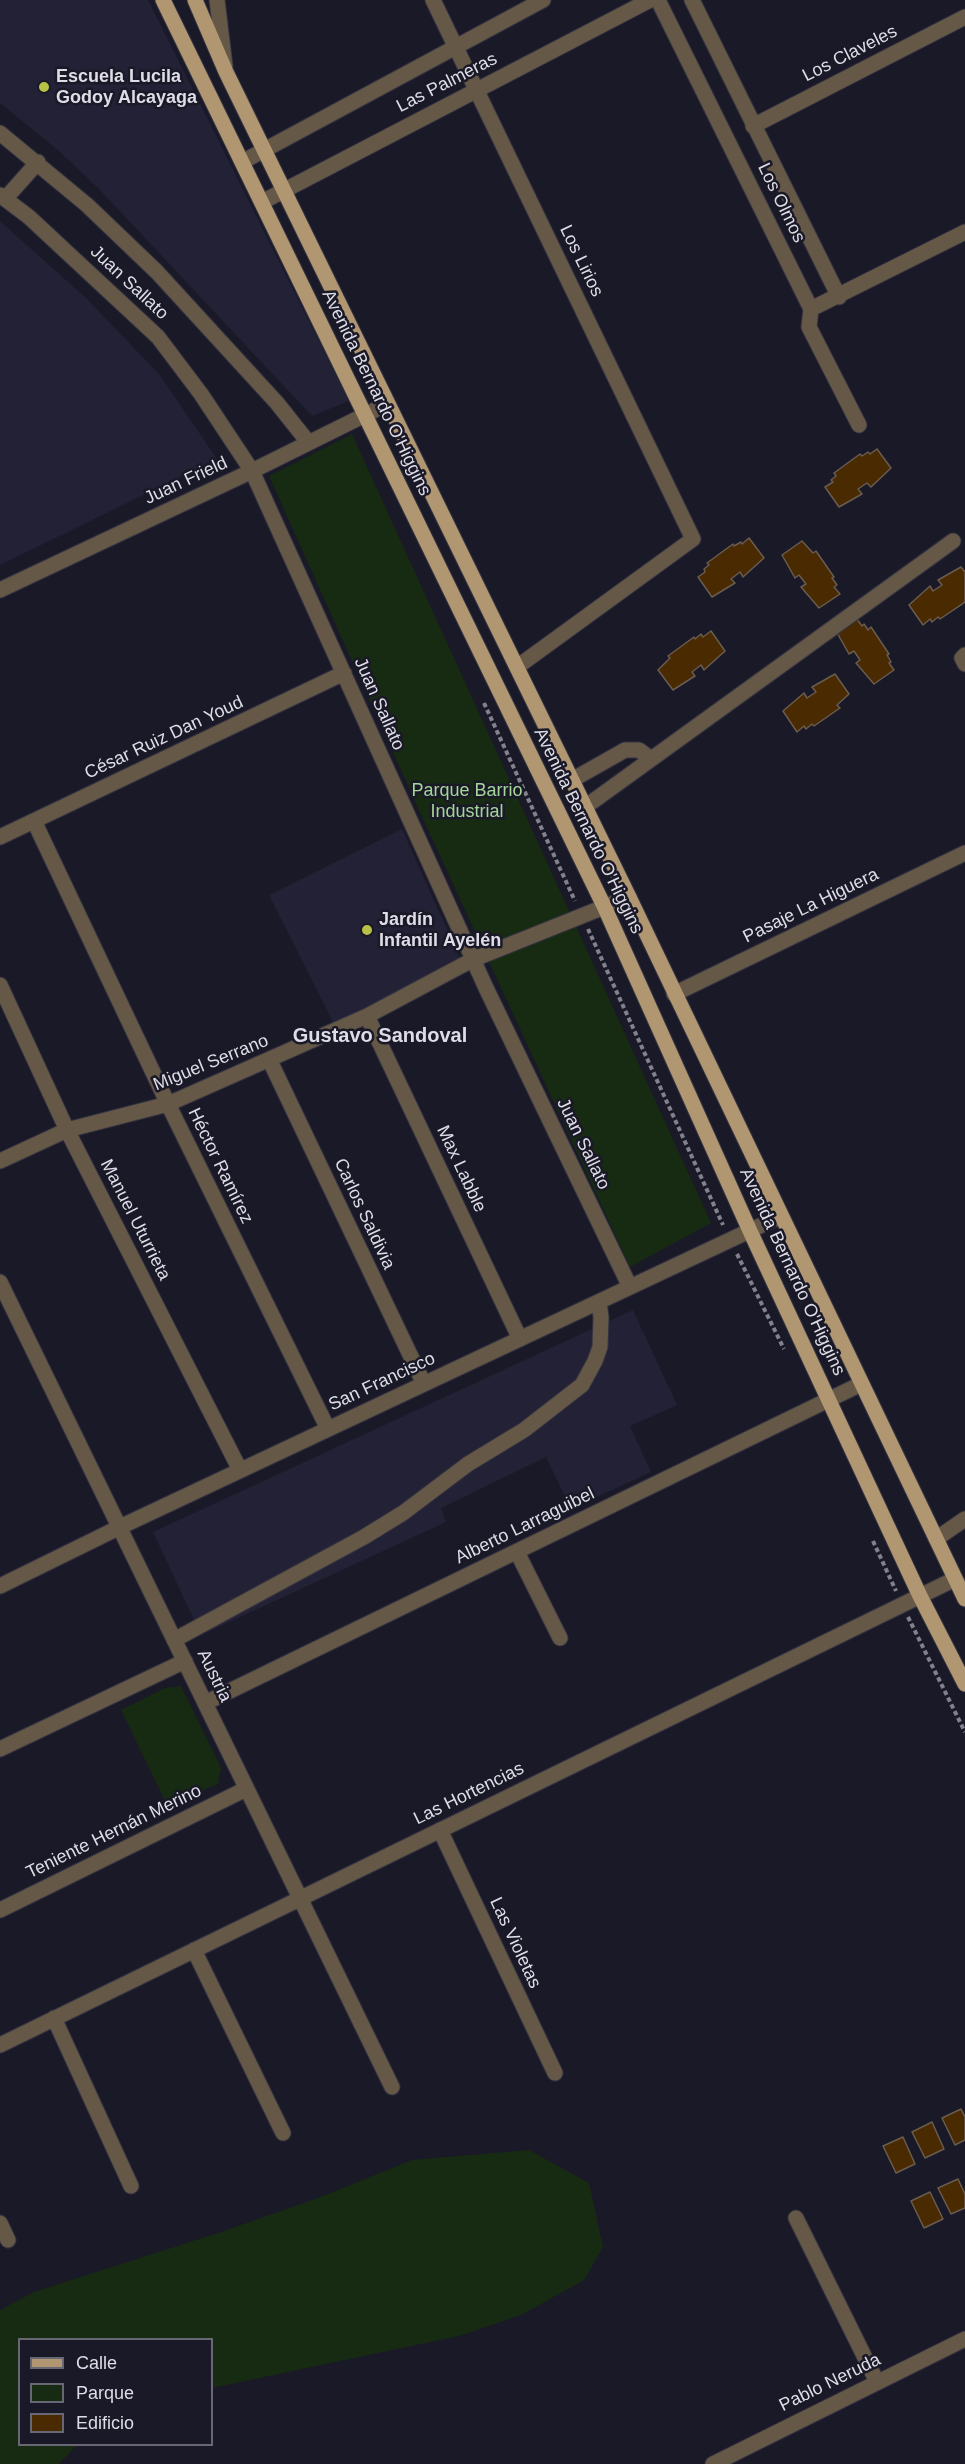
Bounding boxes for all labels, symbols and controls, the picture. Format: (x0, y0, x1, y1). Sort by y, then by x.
street label: Los Claveles (799, 21, 901, 87)
street label: Las Palmeras (393, 48, 501, 118)
place label: Escuela Lucila Godoy Alcayaga (56, 66, 197, 109)
marker: Escuela Lucila Godoy Alcayaga (37, 80, 51, 94)
street label: Los Olmos (752, 160, 810, 246)
street label: Los Lirios (554, 222, 608, 300)
street label: Juan Sallato (85, 241, 173, 325)
street label: Avenida Bernardo O'Higgins (317, 287, 435, 499)
street label: Juan Frield (141, 452, 231, 510)
street label: Juan Sallato (349, 654, 409, 754)
street label: César Ruiz Dan Youd (81, 692, 247, 784)
street label: Avenida Bernardo O'Higgins (529, 725, 647, 937)
park label: Parque Barrio Industrial (411, 780, 523, 822)
street label: Pasaje La Higuera (740, 864, 882, 948)
place label: Jardín Infantil Ayelén (379, 909, 501, 952)
marker: Jardín Infantil Ayelén (360, 923, 374, 937)
district label: Gustavo Sandoval (293, 1024, 467, 1048)
street label: Miguel Serrano (150, 1030, 272, 1096)
street label: Juan Sallato (552, 1095, 614, 1193)
street label: Héctor Ramírez (183, 1105, 257, 1227)
street label: Max Labble (432, 1122, 490, 1216)
street label: Carlos Saldivia (329, 1155, 399, 1273)
street label: Manuel Uturrieta (95, 1156, 175, 1284)
street label: Avenida Bernardo O'Higgins (734, 1165, 850, 1379)
street label: San Francisco (325, 1348, 439, 1416)
street label: Alberto Larraguibel (452, 1483, 598, 1569)
street label: Austria (192, 1646, 236, 1706)
street label: Las Hortencias (410, 1758, 528, 1830)
street label: Teniente Hernán Merino (23, 1780, 205, 1884)
street label: Las Violetas (485, 1894, 545, 1992)
legend (18, 2338, 213, 2446)
street label: Pablo Neruda (776, 2349, 884, 2417)
text: Calle (76, 2353, 117, 2373)
text: Parque (76, 2383, 134, 2403)
text: Edificio (76, 2413, 134, 2433)

